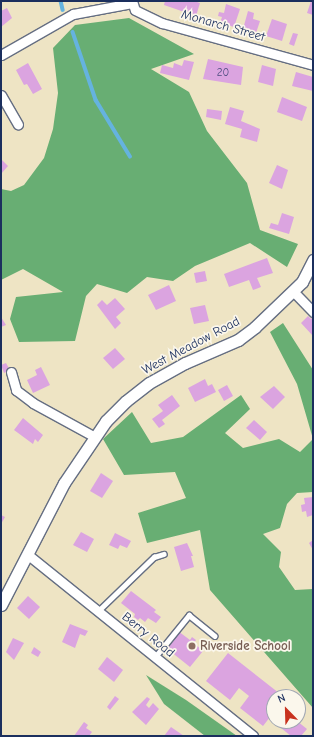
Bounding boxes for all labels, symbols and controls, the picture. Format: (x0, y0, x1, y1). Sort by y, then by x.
street label: Monarch Street (179, 7, 267, 45)
house number: 20 (217, 66, 229, 80)
street label: West Meadow Road (140, 314, 242, 378)
street label: Berry Road (119, 609, 177, 661)
place label: Riverside School (200, 638, 291, 654)
marker: Riverside School (187, 641, 197, 651)
north arrow (266, 689, 306, 729)
text: N (276, 691, 287, 706)

